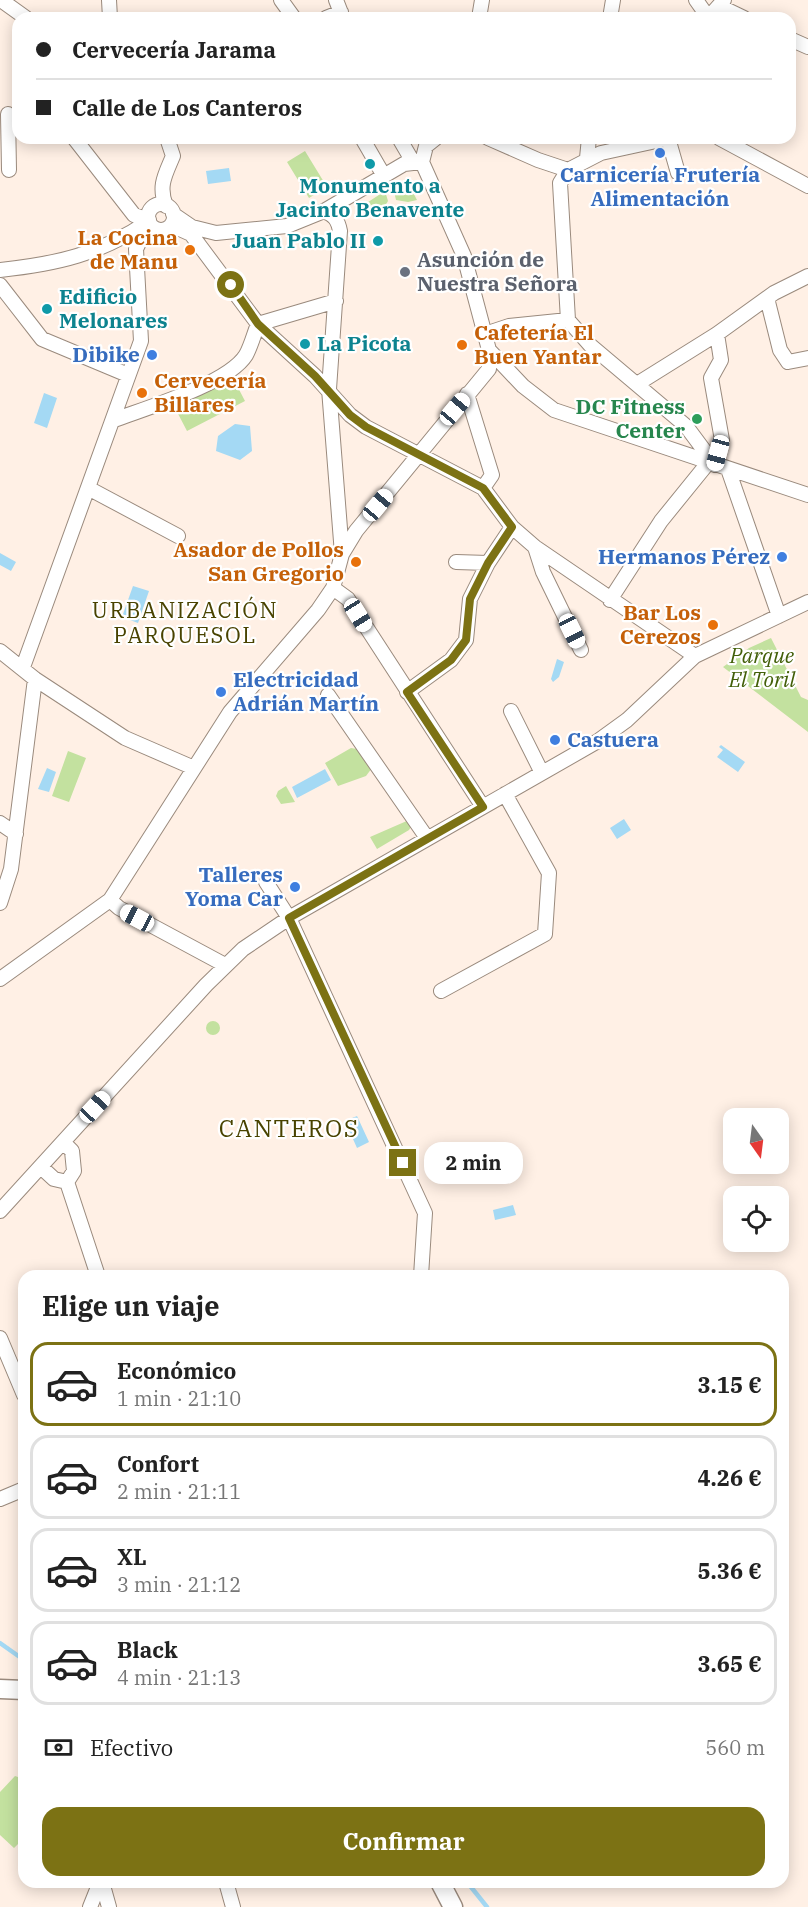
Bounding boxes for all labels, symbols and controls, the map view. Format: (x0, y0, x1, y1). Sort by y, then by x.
text: Cervecería Jarama (72, 35, 276, 64)
text: Calle de Los Canteros (72, 93, 302, 122)
marker: Carnicería Frutería Alimentación (653, 146, 667, 160)
marker: Monumento a Jacinto Benavente (363, 157, 377, 171)
place label: Carnicería Frutería Alimentación (560, 160, 760, 212)
place label: Monumento a Jacinto Benavente (276, 171, 465, 223)
place label: La Cocina de Manu (78, 223, 178, 275)
place label: Juan Pablo II (232, 226, 366, 254)
marker: Juan Pablo II (371, 234, 385, 248)
marker: La Cocina de Manu (183, 243, 197, 257)
place label: Asunción de Nuestra Señora (417, 245, 578, 297)
marker: Asunción de Nuestra Señora (398, 265, 412, 279)
route start (217, 271, 244, 298)
place label: Edificio Melonares (59, 282, 168, 334)
marker: Edificio Melonares (40, 302, 54, 316)
place label: Cafetería El Buen Yantar (474, 318, 602, 370)
place label: La Picota (317, 329, 412, 357)
marker: La Picota (298, 337, 312, 351)
marker: Cafetería El Buen Yantar (455, 338, 469, 352)
place label: Dibike (72, 340, 140, 368)
marker: Dibike (145, 348, 159, 362)
place label: Cervecería Billares (154, 366, 266, 418)
marker: Cervecería Billares (135, 386, 149, 400)
car (437, 389, 473, 429)
place label: DC Fitness Center (576, 392, 686, 444)
marker: DC Fitness Center (690, 412, 704, 426)
car (705, 433, 731, 473)
car (360, 485, 396, 525)
place label: Asador de Pollos San Gregorio (173, 535, 344, 587)
place label: Hermanos Pérez (598, 542, 770, 570)
marker: Hermanos Pérez (775, 550, 789, 564)
marker: Asador de Pollos San Gregorio (349, 555, 363, 569)
district label: URBANIZACIÓN PARQUESOL (92, 595, 278, 649)
car (341, 595, 375, 635)
place label: Bar Los Cerezos (620, 598, 701, 650)
car (556, 611, 588, 651)
marker: Bar Los Cerezos (706, 618, 720, 632)
park label: Parque El Toril (728, 641, 796, 693)
place label: Electricidad Adrián Martín (233, 665, 379, 717)
marker: Electricidad Adrián Martín (214, 685, 228, 699)
place label: Castuera (567, 725, 659, 753)
marker: Castuera (548, 733, 562, 747)
place label: Talleres Yoma Car (185, 860, 284, 912)
marker: Talleres Yoma Car (288, 880, 302, 894)
car (117, 902, 157, 934)
car (76, 1088, 114, 1126)
north arrow (723, 1108, 789, 1174)
map controls (723, 1108, 789, 1252)
district label: CANTEROS (219, 1112, 359, 1144)
callout: 2 min (424, 1142, 523, 1184)
route end (389, 1149, 416, 1176)
text: 2 min (446, 1149, 502, 1176)
button: locate (723, 1186, 789, 1252)
text: Elige un viaje (42, 1288, 220, 1323)
text: Económico (117, 1356, 236, 1385)
icon: car (45, 1357, 99, 1411)
text: 3.15 € (697, 1370, 762, 1399)
text: 1 min · 21:10 (117, 1385, 241, 1412)
text: Confort (117, 1449, 199, 1478)
icon: car (45, 1450, 99, 1504)
text: 4.26 € (697, 1463, 762, 1492)
text: 2 min · 21:11 (117, 1478, 241, 1505)
text: XL (117, 1542, 147, 1571)
icon: car (45, 1543, 99, 1597)
text: 5.36 € (697, 1556, 762, 1585)
text: 3 min · 21:12 (117, 1571, 241, 1598)
text: Black (117, 1635, 178, 1664)
icon: car (45, 1636, 99, 1690)
text: 3.65 € (697, 1649, 762, 1678)
text: 4 min · 21:13 (117, 1664, 241, 1691)
icon: cash (42, 1731, 75, 1764)
text: Efectivo (90, 1733, 173, 1762)
text: 560 m (705, 1734, 765, 1761)
button: Confirmar (42, 1807, 765, 1876)

